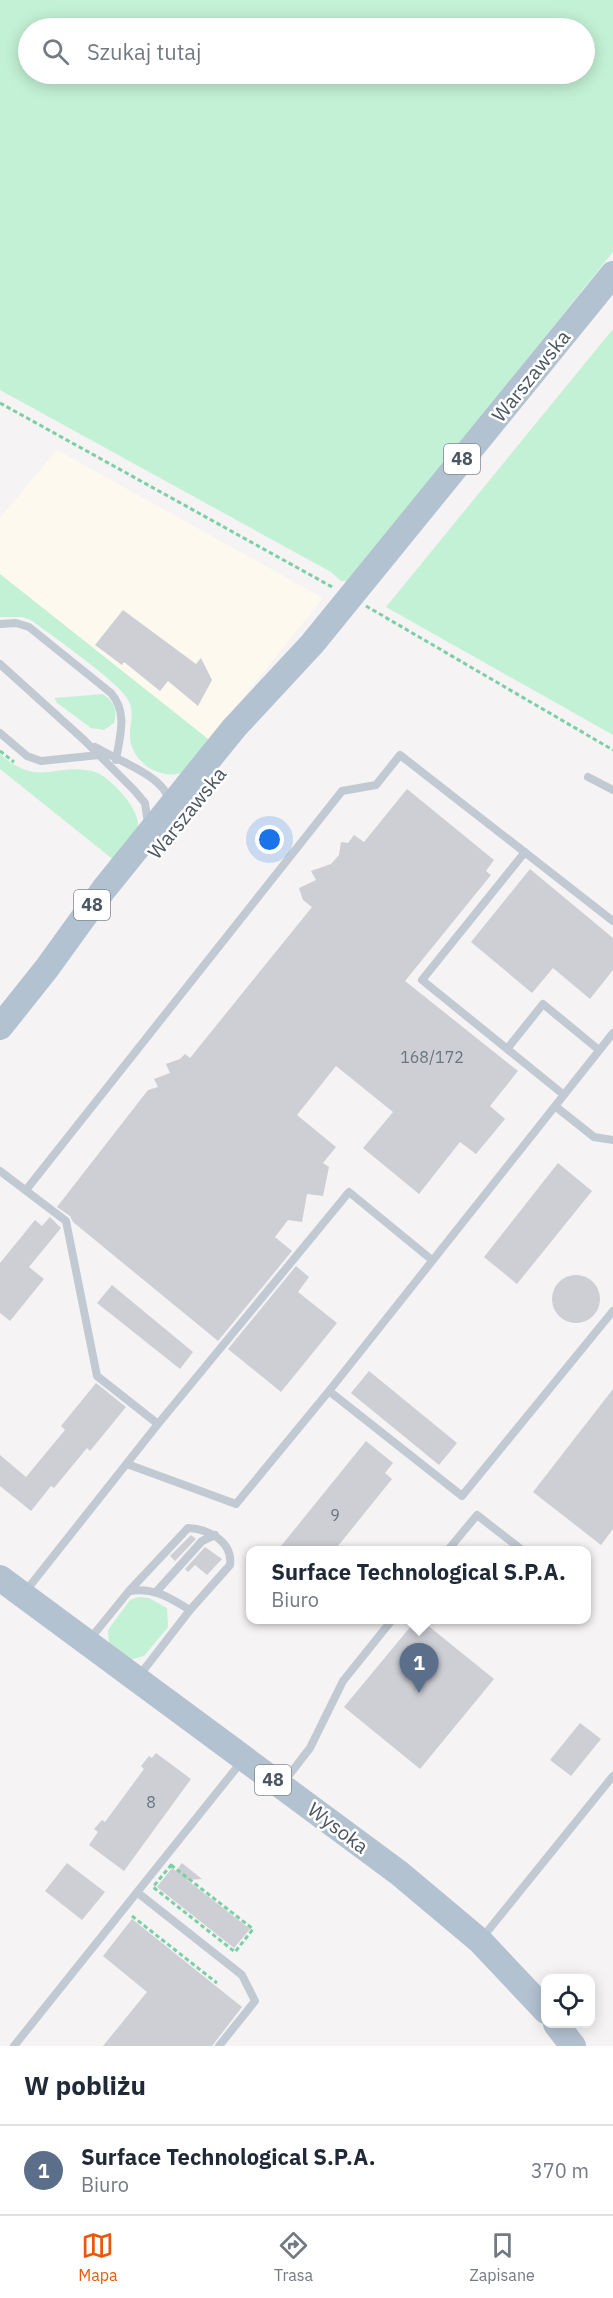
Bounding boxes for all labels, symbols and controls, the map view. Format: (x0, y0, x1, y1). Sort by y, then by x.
search box (18, 18, 595, 84)
icon: search (39, 35, 72, 68)
text: Szukaj tutaj (87, 37, 202, 66)
street label: Warszawska (485, 324, 576, 427)
road number: 48 (444, 444, 480, 474)
street label: Warszawska (141, 761, 232, 864)
your location (255, 825, 284, 854)
road number: 48 (74, 890, 110, 920)
house number: 168/172 (400, 1047, 464, 1067)
house number: 9 (330, 1505, 340, 1525)
popup (246, 1546, 591, 1624)
text: Surface Technological S.P.A. (271, 1557, 566, 1586)
text: Biuro (271, 1586, 319, 1613)
pin: 1 (400, 1644, 438, 1693)
road number: 48 (255, 1765, 291, 1795)
house number: 8 (146, 1792, 156, 1812)
street label: Wysoka (302, 1796, 375, 1860)
map controls (541, 1974, 595, 2028)
button: locate (541, 1974, 595, 2028)
text: W pobliżu (24, 2068, 146, 2102)
text: Surface Technological S.P.A. (81, 2142, 376, 2171)
text: 1 (38, 2157, 50, 2184)
text: 370 m (531, 2157, 589, 2184)
text: Biuro (81, 2171, 129, 2198)
tab: Mapa (78, 2229, 118, 2285)
tab: Trasa (274, 2229, 313, 2285)
tab: Zapisane (469, 2229, 535, 2285)

